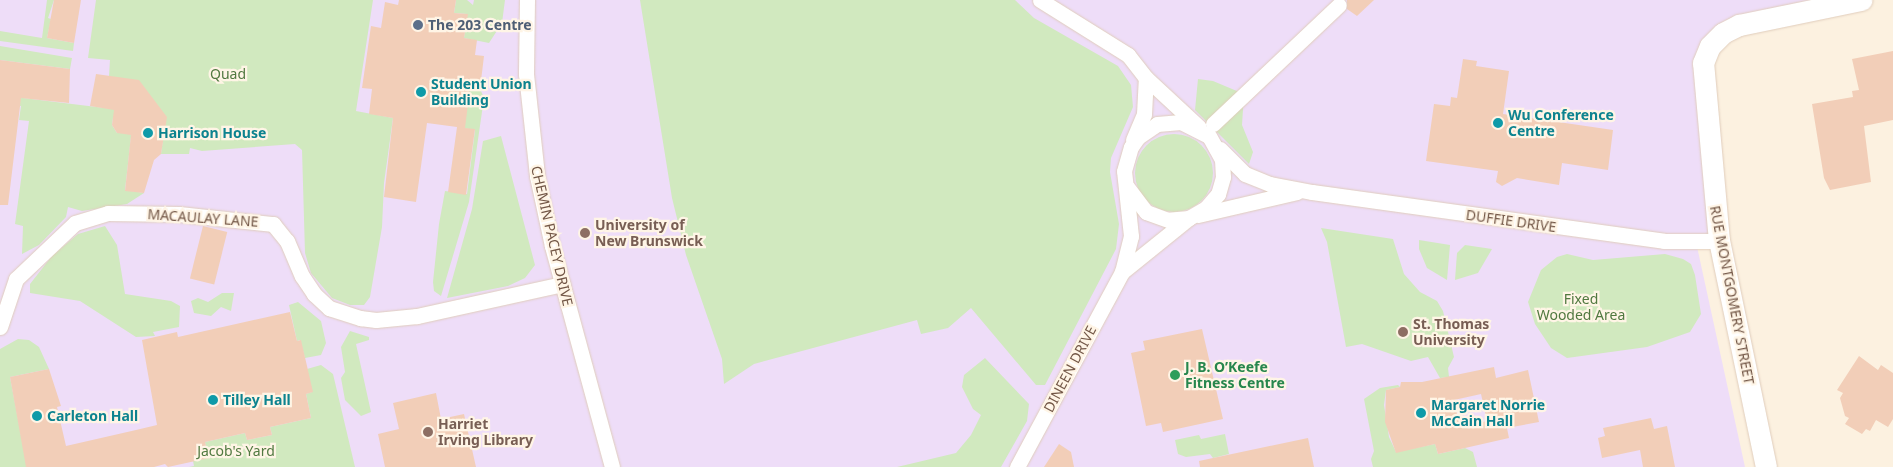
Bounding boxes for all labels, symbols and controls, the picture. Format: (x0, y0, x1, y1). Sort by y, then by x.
place label: The 203 Centre (428, 17, 532, 33)
marker: The 203 Centre (412, 19, 424, 31)
park label: Quad (210, 66, 246, 82)
place label: Student Union Building (431, 76, 532, 108)
marker: Student Union Building (415, 86, 427, 98)
place label: Wu Conference Centre (1508, 107, 1614, 140)
marker: Wu Conference Centre (1492, 117, 1504, 129)
place label: Harrison House (158, 125, 266, 141)
marker: Harrison House (142, 127, 154, 139)
street label: CHEMIN PACEY DRIVE (528, 164, 576, 308)
street label: RUE MONTGOMERY STREET (1706, 204, 1758, 386)
street label: MACAULAY LANE (147, 206, 259, 230)
street label: DUFFIE DRIVE (1465, 206, 1557, 236)
place label: University of New Brunswick (595, 217, 703, 250)
marker: University of New Brunswick (579, 227, 591, 239)
park label: Fixed Wooded Area (1537, 291, 1625, 324)
place label: St. Thomas University (1413, 316, 1489, 348)
street label: DINEEN DRIVE (1040, 323, 1100, 415)
marker: St. Thomas University (1397, 326, 1409, 338)
place label: J. B. O’Keefe Fitness Centre (1185, 359, 1285, 392)
marker: J. B. O’Keefe Fitness Centre (1169, 369, 1181, 381)
place label: Tilley Hall (223, 392, 291, 408)
marker: Tilley Hall (207, 394, 219, 406)
place label: Margaret Norrie McCain Hall (1431, 397, 1545, 430)
marker: Margaret Norrie McCain Hall (1415, 407, 1427, 419)
place label: Carleton Hall (47, 408, 138, 424)
marker: Carleton Hall (31, 410, 43, 422)
place label: Harriet Irving Library (438, 416, 533, 448)
marker: Harriet Irving Library (422, 426, 434, 438)
park label: Jacob's Yard (197, 443, 275, 459)

